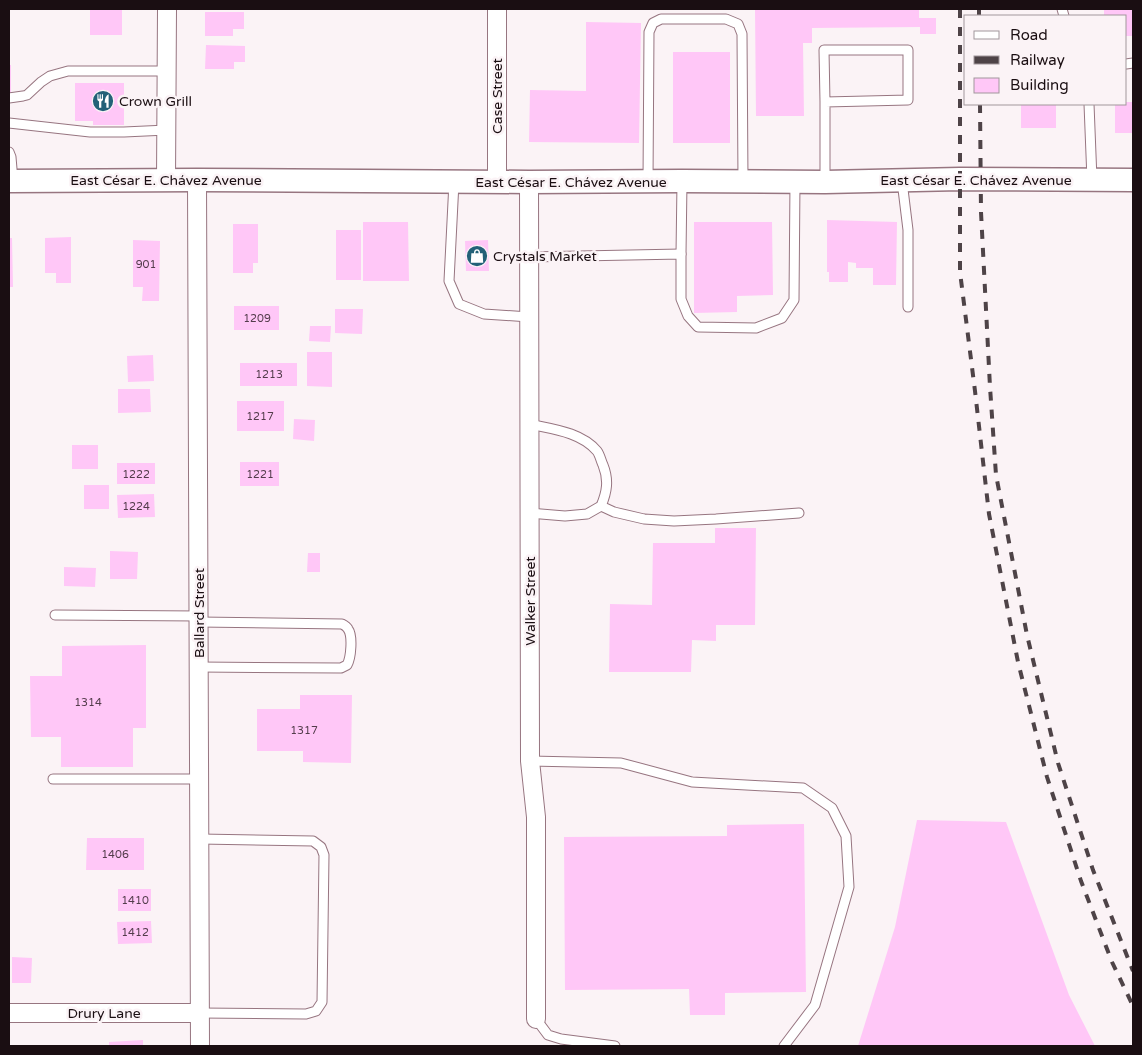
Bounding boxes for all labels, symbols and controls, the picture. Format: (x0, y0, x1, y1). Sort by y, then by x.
legend (964, 15, 1127, 105)
text: Road (1010, 26, 1048, 44)
text: Railway (1010, 51, 1065, 69)
street label: Case Street (489, 57, 506, 134)
text: Building (1010, 76, 1069, 94)
restaurant icon: Crown Grill (91, 89, 115, 113)
place label: Crown Grill (119, 93, 192, 110)
street label: East César E. Chávez Avenue (70, 172, 262, 189)
street label: East César E. Chávez Avenue (880, 172, 1072, 189)
street label: East César E. Chávez Avenue (475, 174, 667, 191)
shop icon: Crystals Market (465, 244, 489, 268)
place label: Crystals Market (493, 248, 597, 265)
house number: 901 (136, 258, 156, 271)
house number: 1209 (243, 312, 271, 325)
house number: 1213 (255, 368, 283, 381)
house number: 1217 (246, 410, 274, 423)
house number: 1222 (122, 468, 150, 481)
house number: 1221 (246, 468, 274, 481)
house number: 1224 (122, 500, 150, 513)
street label: Walker Street (522, 556, 539, 646)
street label: Ballard Street (191, 567, 208, 658)
house number: 1314 (74, 696, 102, 709)
house number: 1317 (290, 724, 318, 737)
house number: 1406 (101, 848, 129, 861)
house number: 1410 (121, 894, 149, 907)
house number: 1412 (121, 926, 149, 939)
street label: Drury Lane (67, 1005, 141, 1022)

